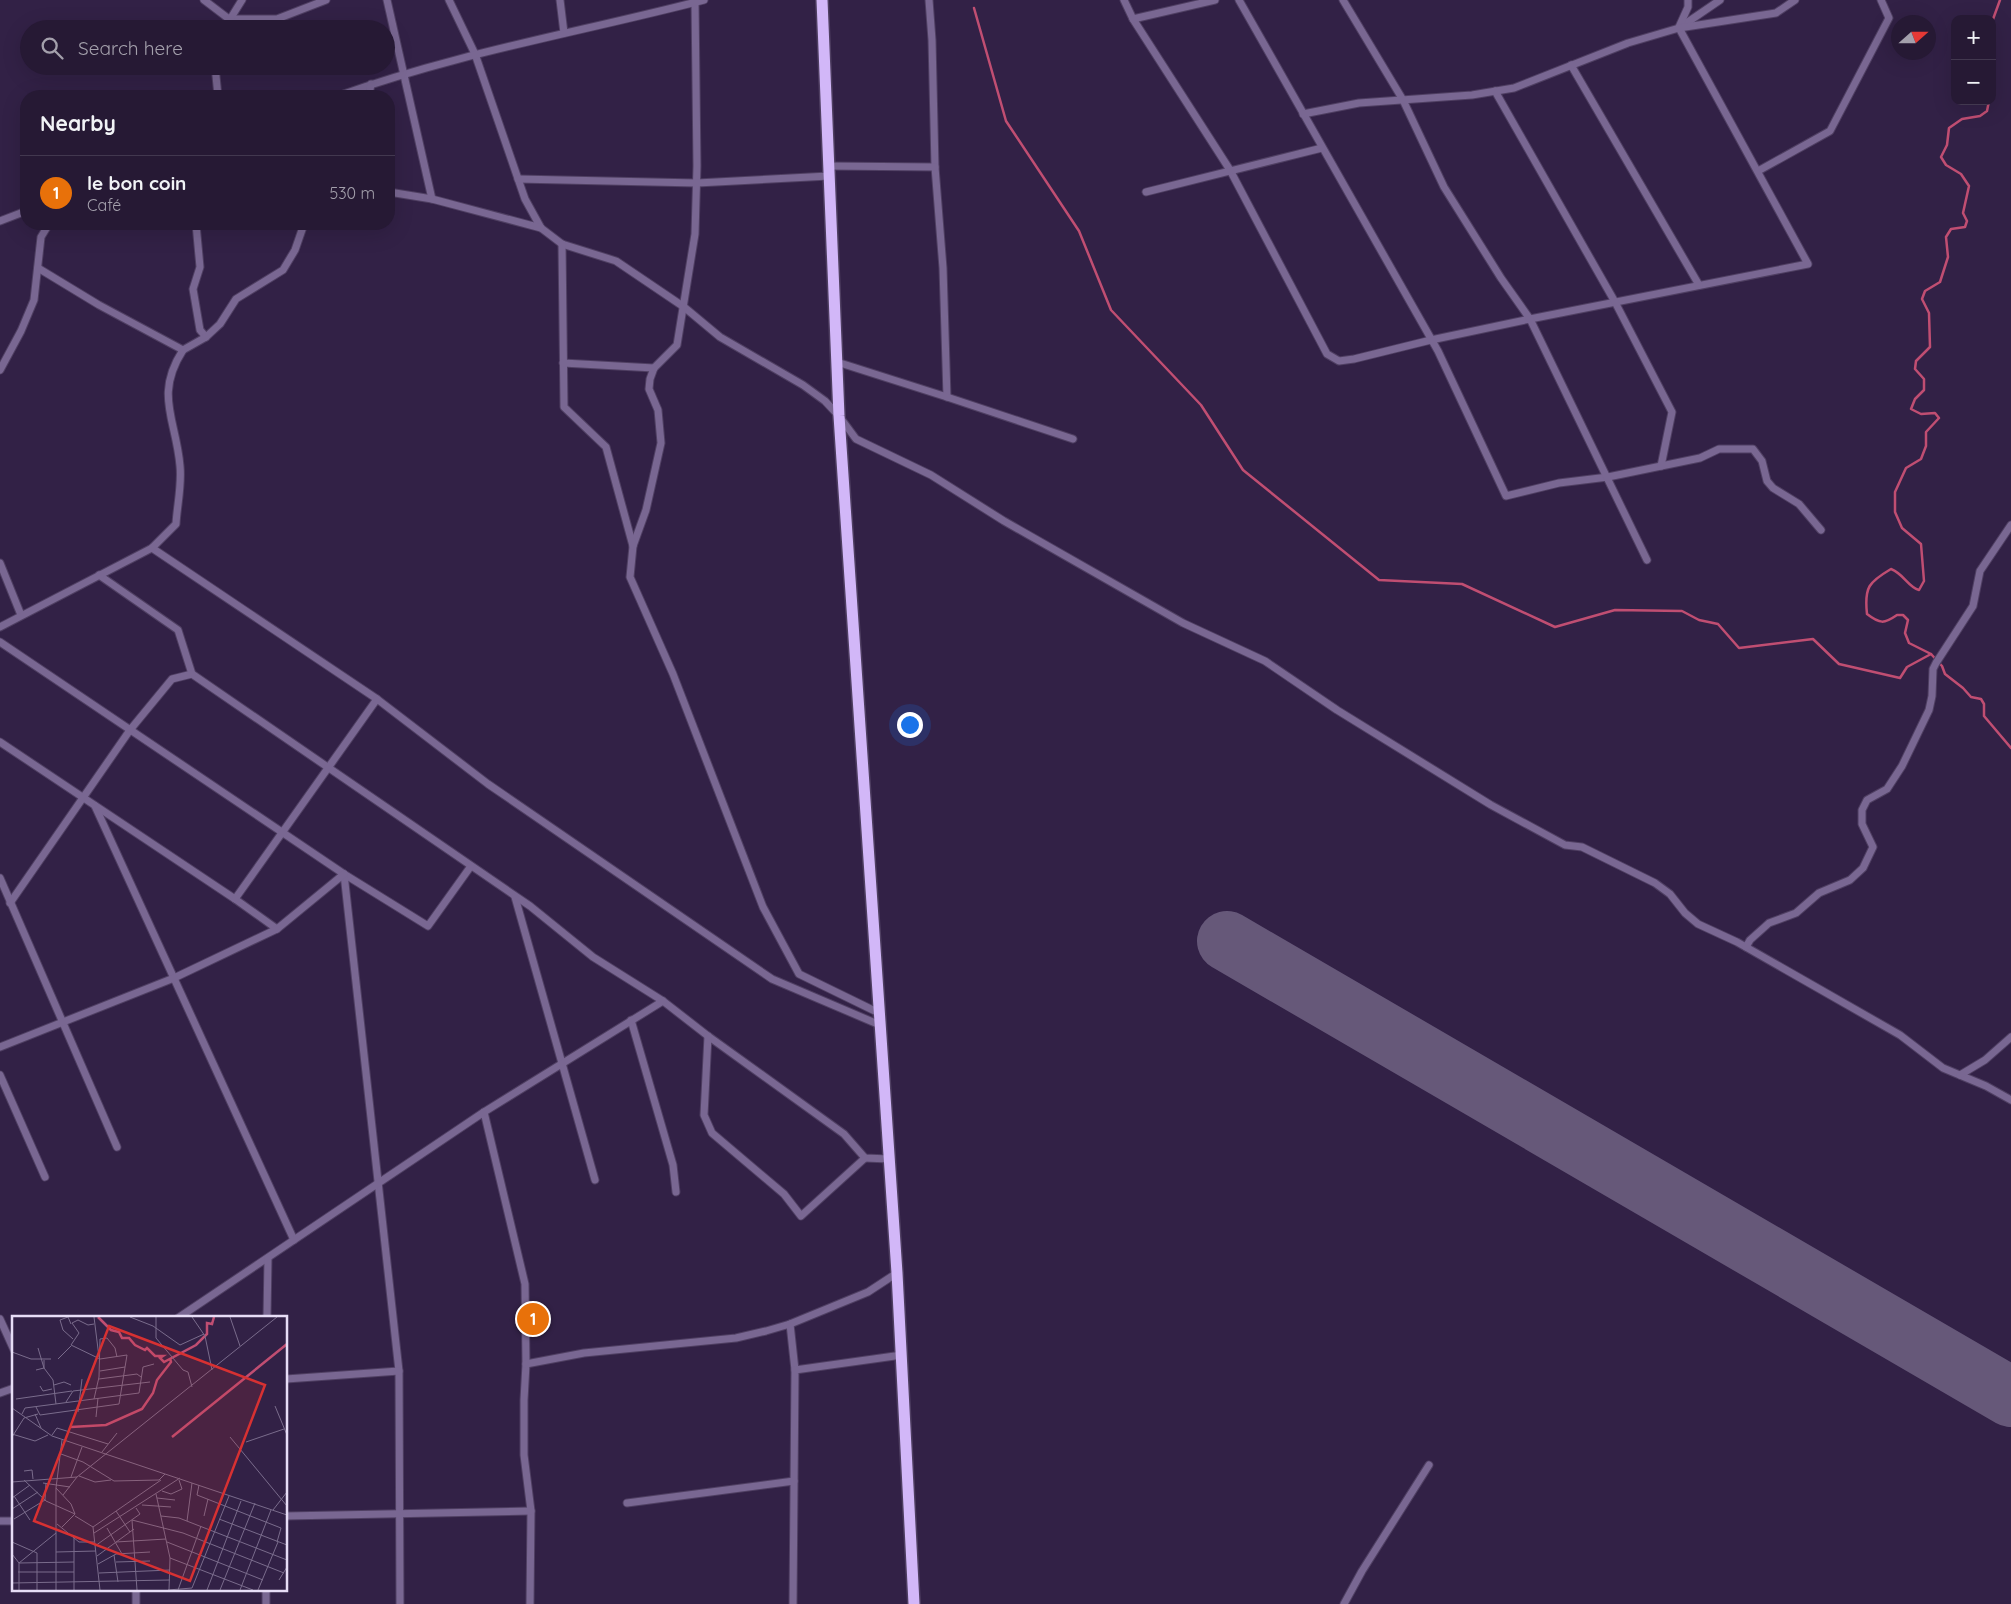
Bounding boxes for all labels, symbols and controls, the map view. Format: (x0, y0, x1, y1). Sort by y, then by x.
north arrow (1891, 15, 1936, 60)
map controls (1951, 15, 1996, 105)
button: + (1951, 15, 1996, 60)
search box (20, 20, 395, 75)
icon: search (38, 34, 66, 62)
text: Search here (78, 36, 183, 60)
button: − (1951, 60, 1996, 105)
text: Nearby (40, 110, 116, 136)
text: le bon coin (87, 171, 186, 195)
text: 1 (53, 183, 59, 203)
text: 530 m (329, 183, 375, 203)
text: Café (87, 195, 121, 215)
your location (897, 712, 923, 738)
pin: 1 (517, 1300, 549, 1338)
inset map (12, 1316, 288, 1592)

